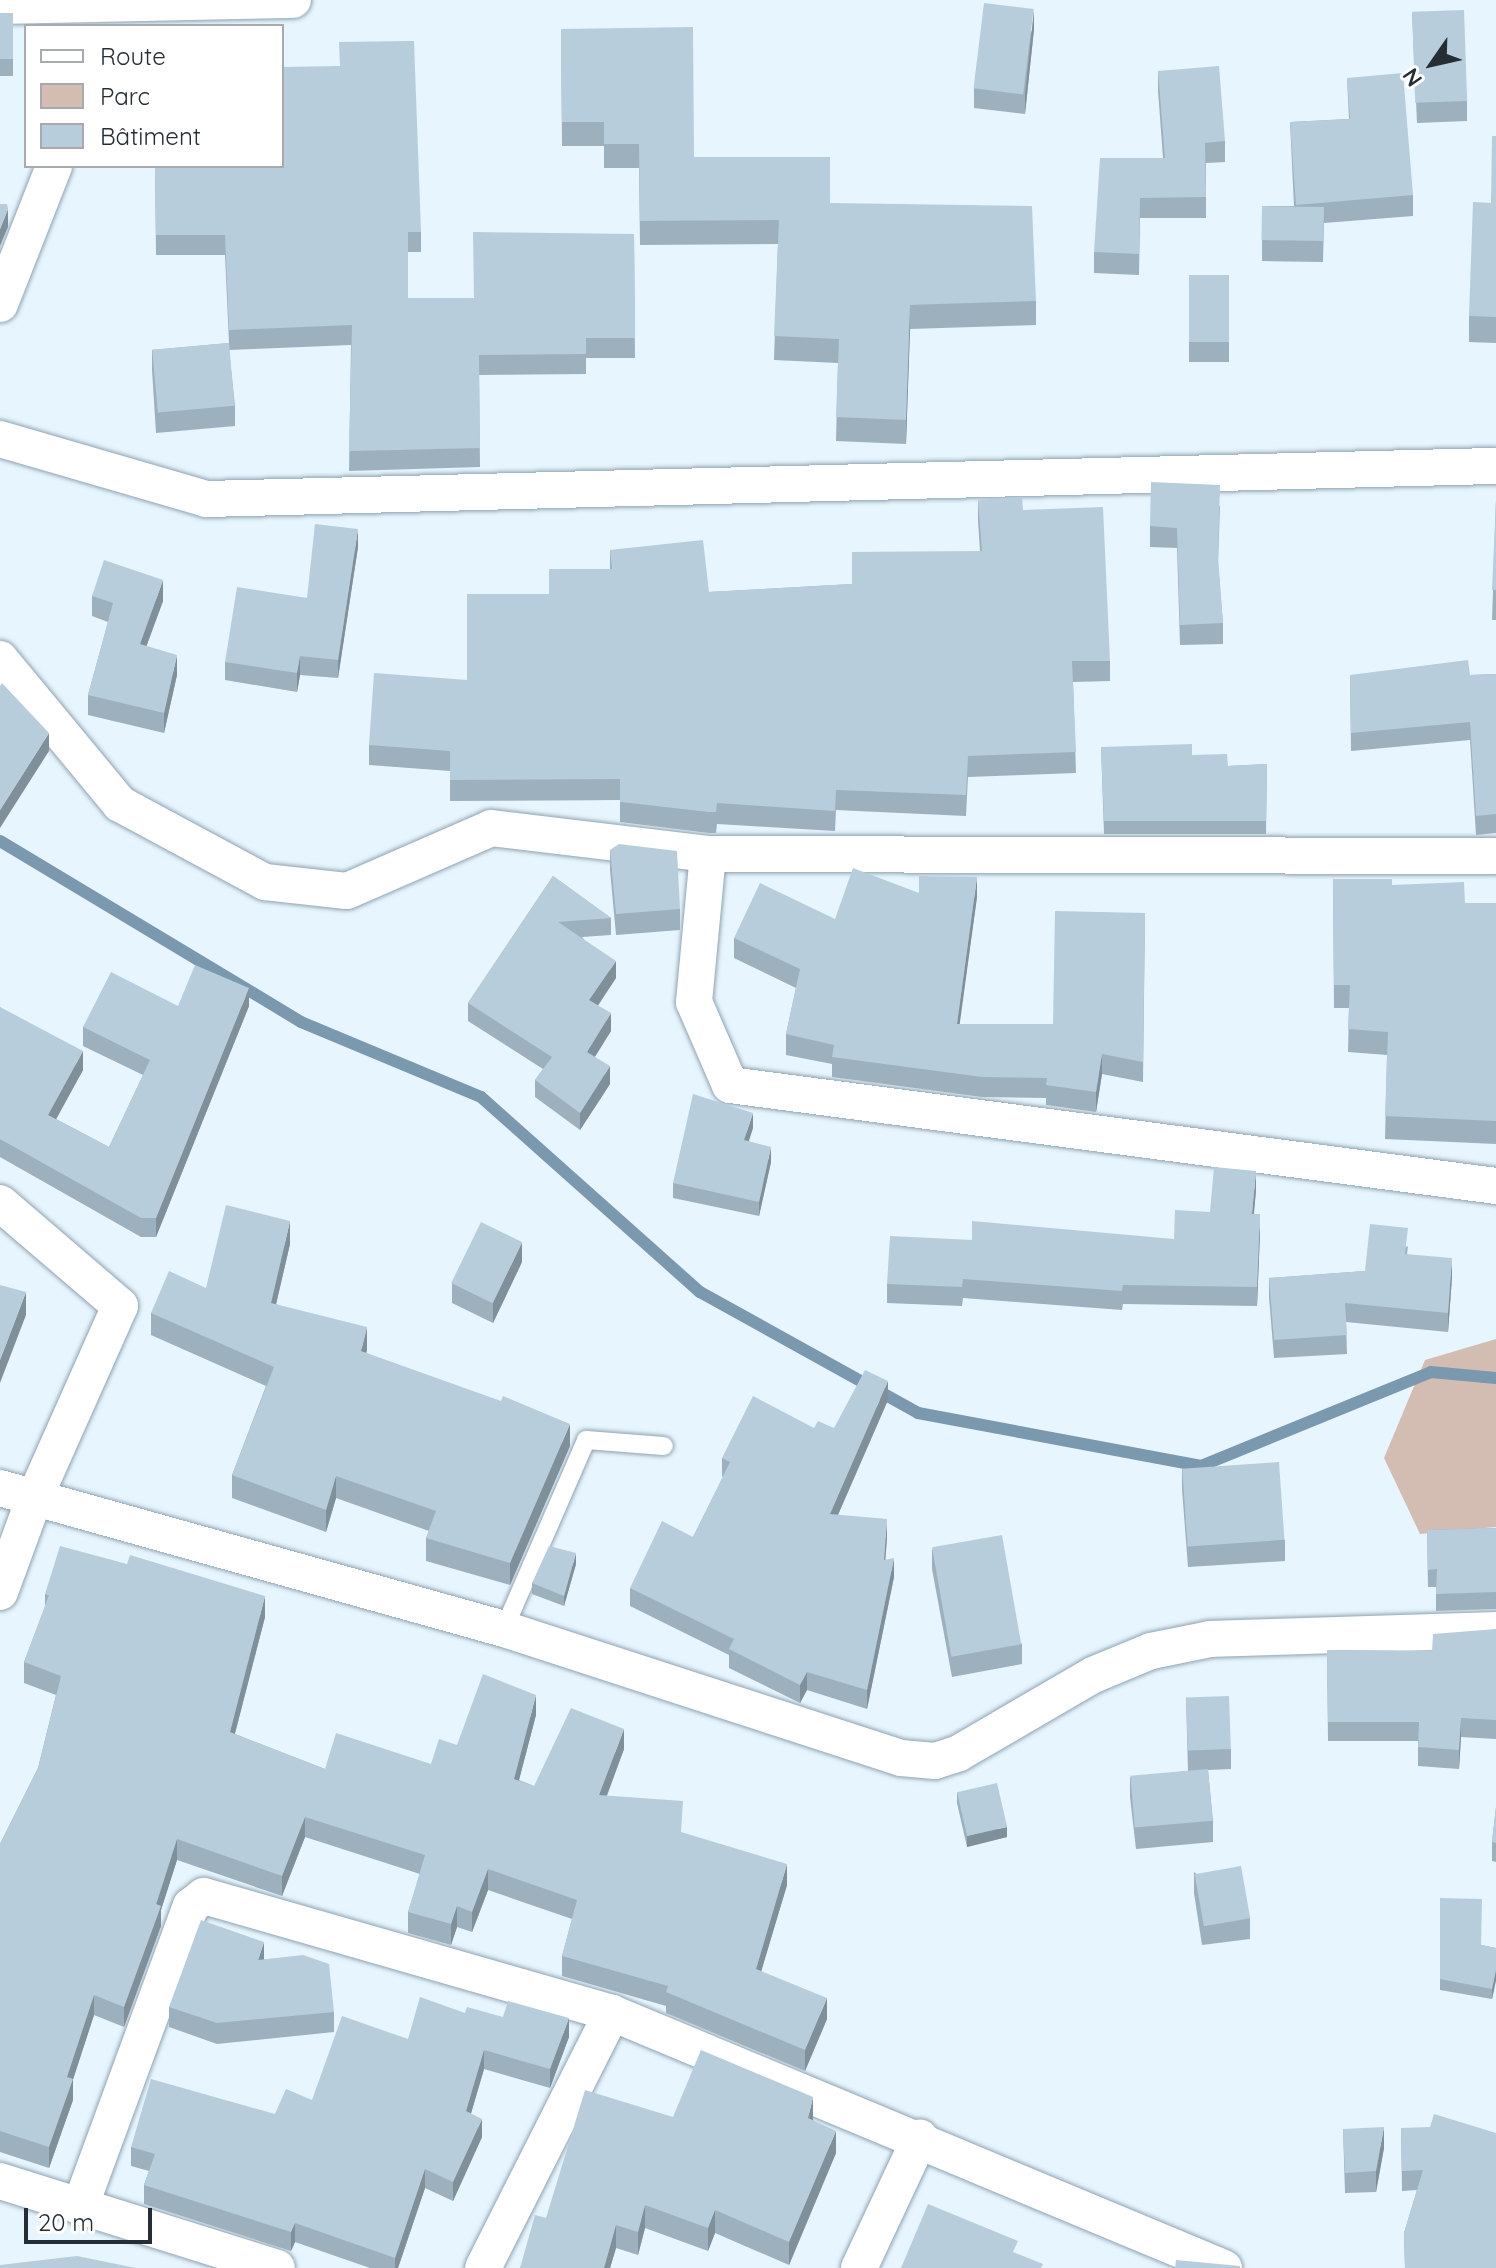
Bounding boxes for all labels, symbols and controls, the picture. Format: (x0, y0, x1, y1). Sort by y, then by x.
legend (24, 24, 284, 168)
north arrow (1392, 24, 1472, 104)
text: Route (100, 41, 166, 71)
text: N (1396, 63, 1428, 92)
text: Parc (100, 81, 150, 111)
text: Bâtiment (100, 121, 201, 151)
scale bar (28, 2192, 156, 2242)
text: 20 m (38, 2207, 94, 2237)

